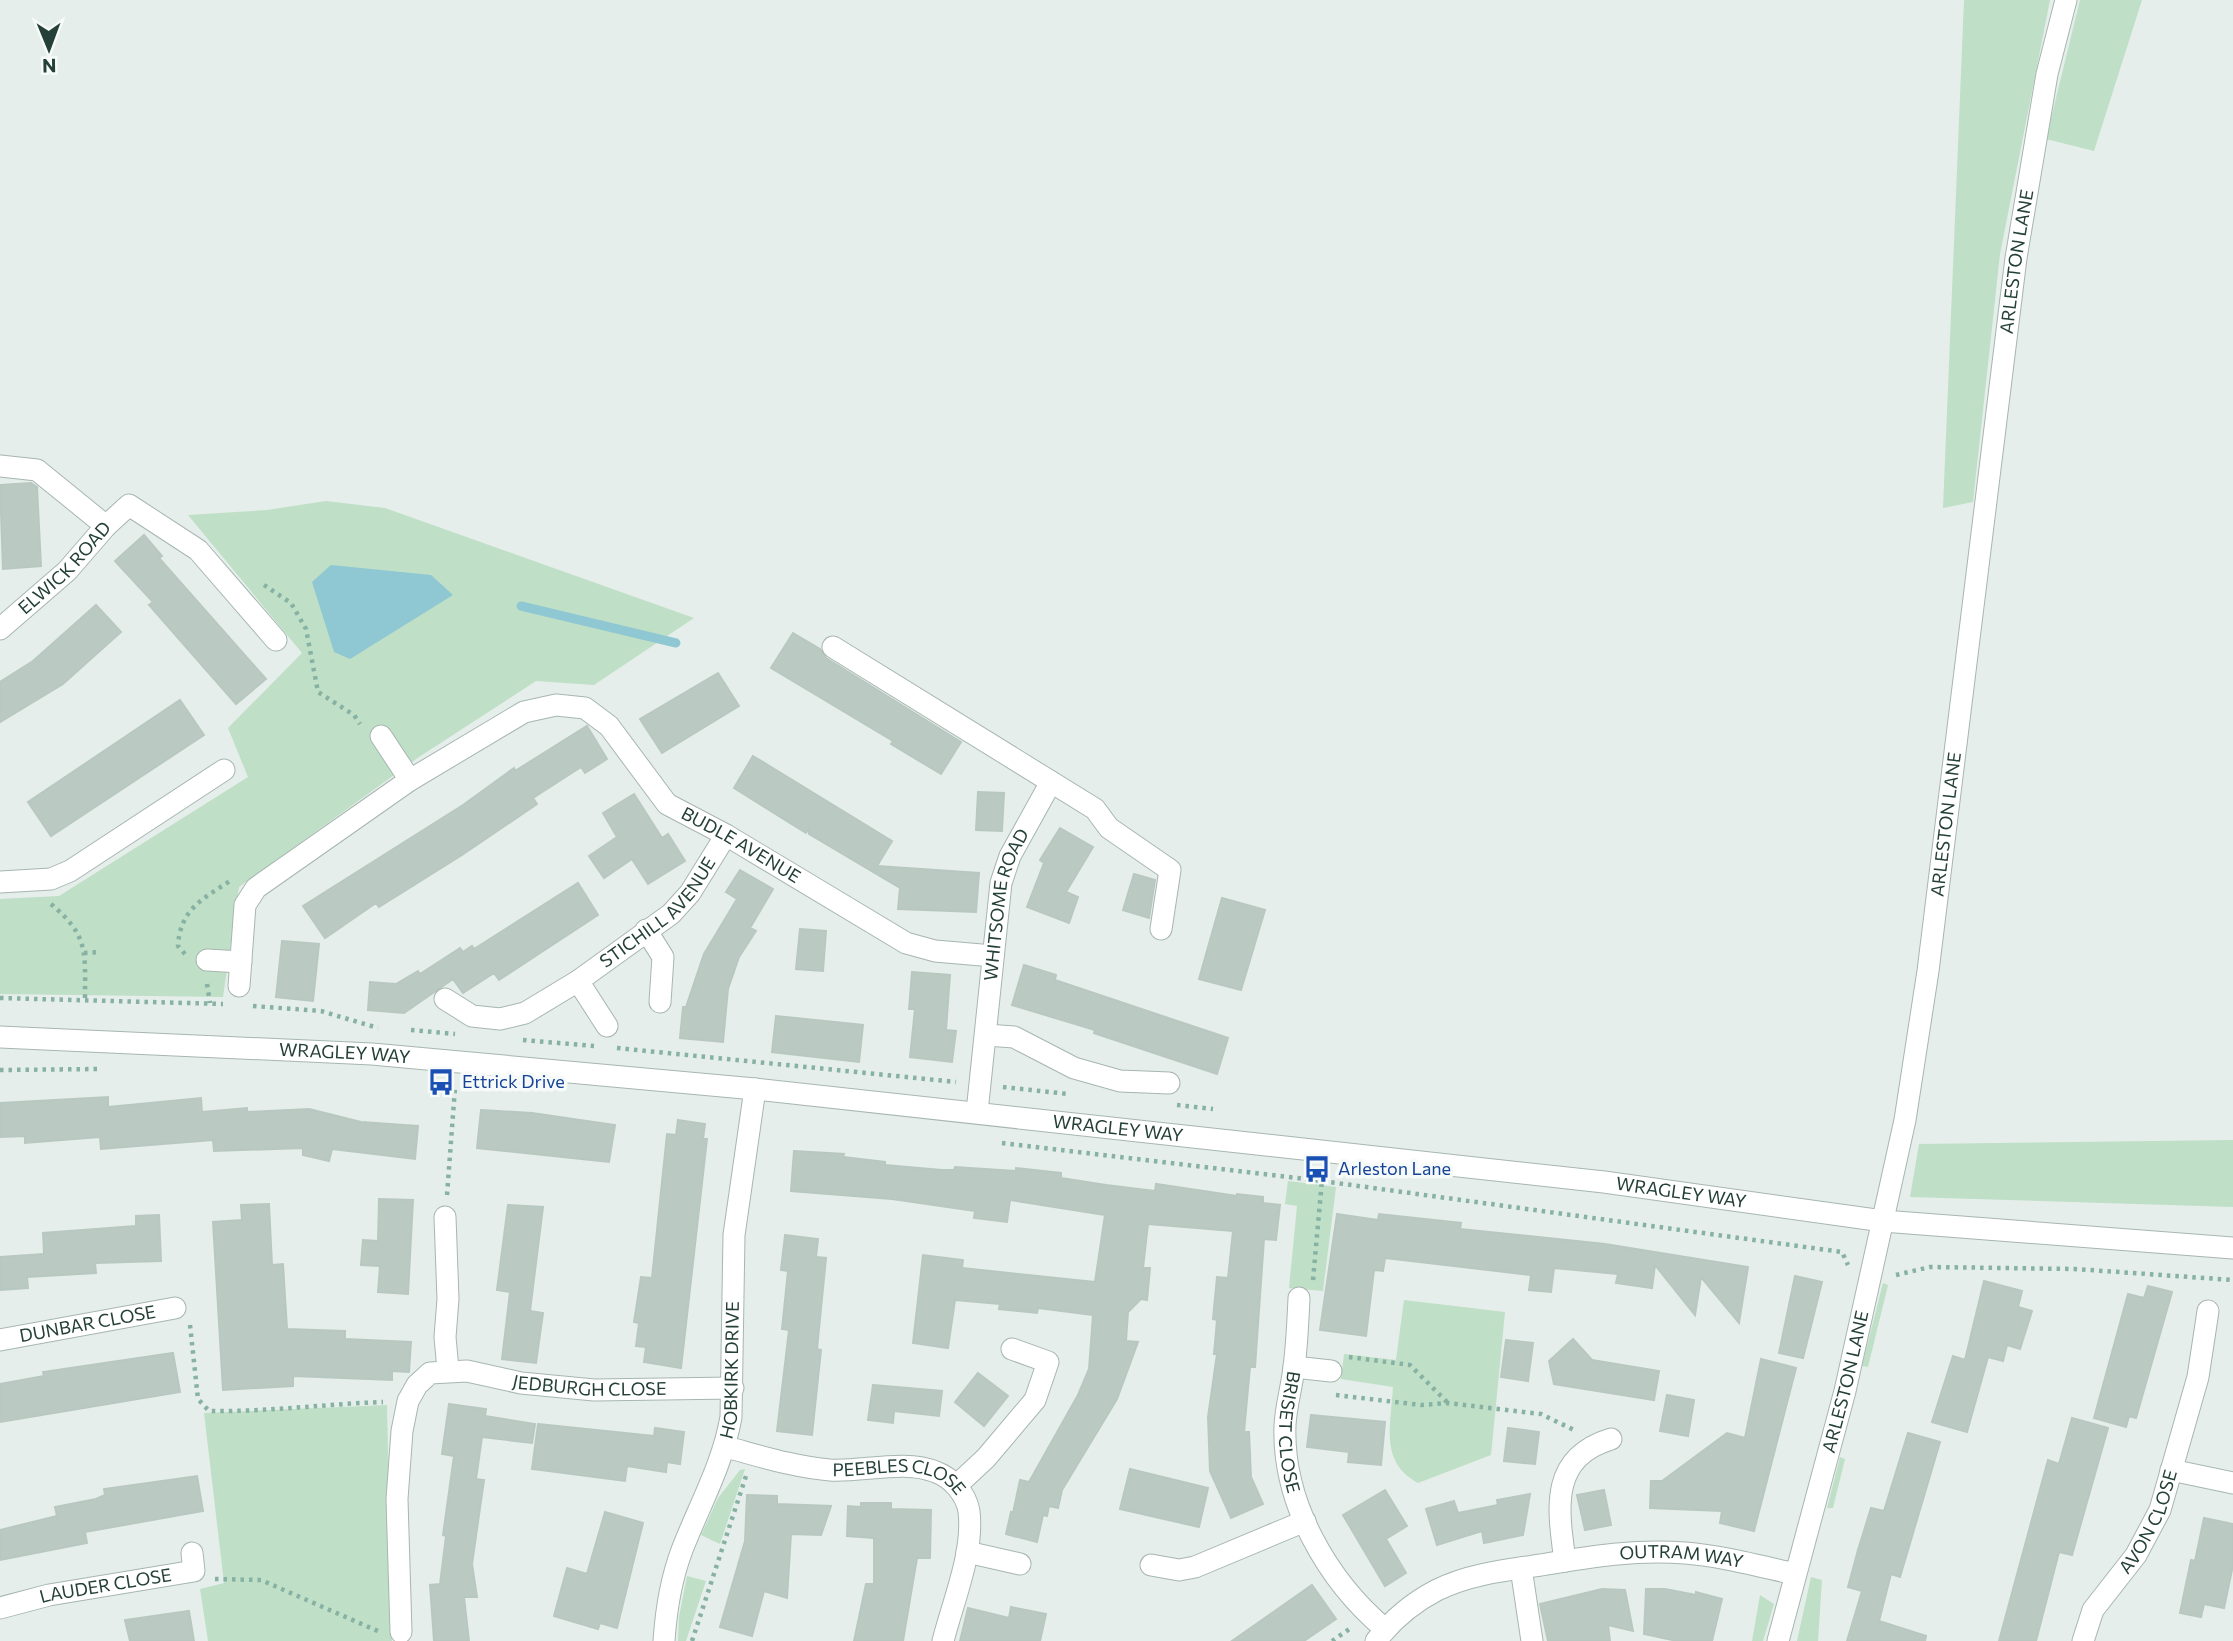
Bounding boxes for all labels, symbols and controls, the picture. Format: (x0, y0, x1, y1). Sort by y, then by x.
north arrow (14, 14, 84, 84)
text: N (42, 55, 57, 78)
street label: ARLESTON LANE (1995, 188, 2037, 335)
street label: ELWICK ROAD (13, 517, 115, 618)
street label: ARLESTON LANE (1925, 751, 1965, 898)
street label: BUDLE AVENUE (678, 802, 805, 887)
street label: WHITSOME ROAD (979, 824, 1033, 982)
street label: STICHILL AVENUE (595, 853, 720, 972)
street label: WRAGLEY WAY (279, 1038, 411, 1067)
bus stop icon: Ettrick Drive (426, 1067, 456, 1097)
place label: Ettrick Drive (462, 1070, 565, 1092)
street label: WRAGLEY WAY (1051, 1110, 1185, 1146)
bus stop icon: Arleston Lane (1302, 1154, 1332, 1184)
place label: Arleston Lane (1338, 1157, 1451, 1179)
street label: WRAGLEY WAY (1615, 1172, 1748, 1212)
street label: DUNBAR CLOSE (18, 1300, 157, 1346)
street label: HOBKIRK DRIVE (715, 1301, 743, 1441)
street label: ARLESTON LANE (1817, 1308, 1872, 1455)
street label: JEDBURGH CLOSE (511, 1369, 667, 1400)
street label: BRISET CLOSE (1275, 1370, 1306, 1495)
street label: PEEBLES CLOSE (832, 1454, 971, 1499)
street label: AVON CLOSE (2114, 1467, 2181, 1578)
street label: OUTRAM WAY (1619, 1540, 1746, 1572)
street label: LAUDER CLOSE (37, 1563, 173, 1607)

